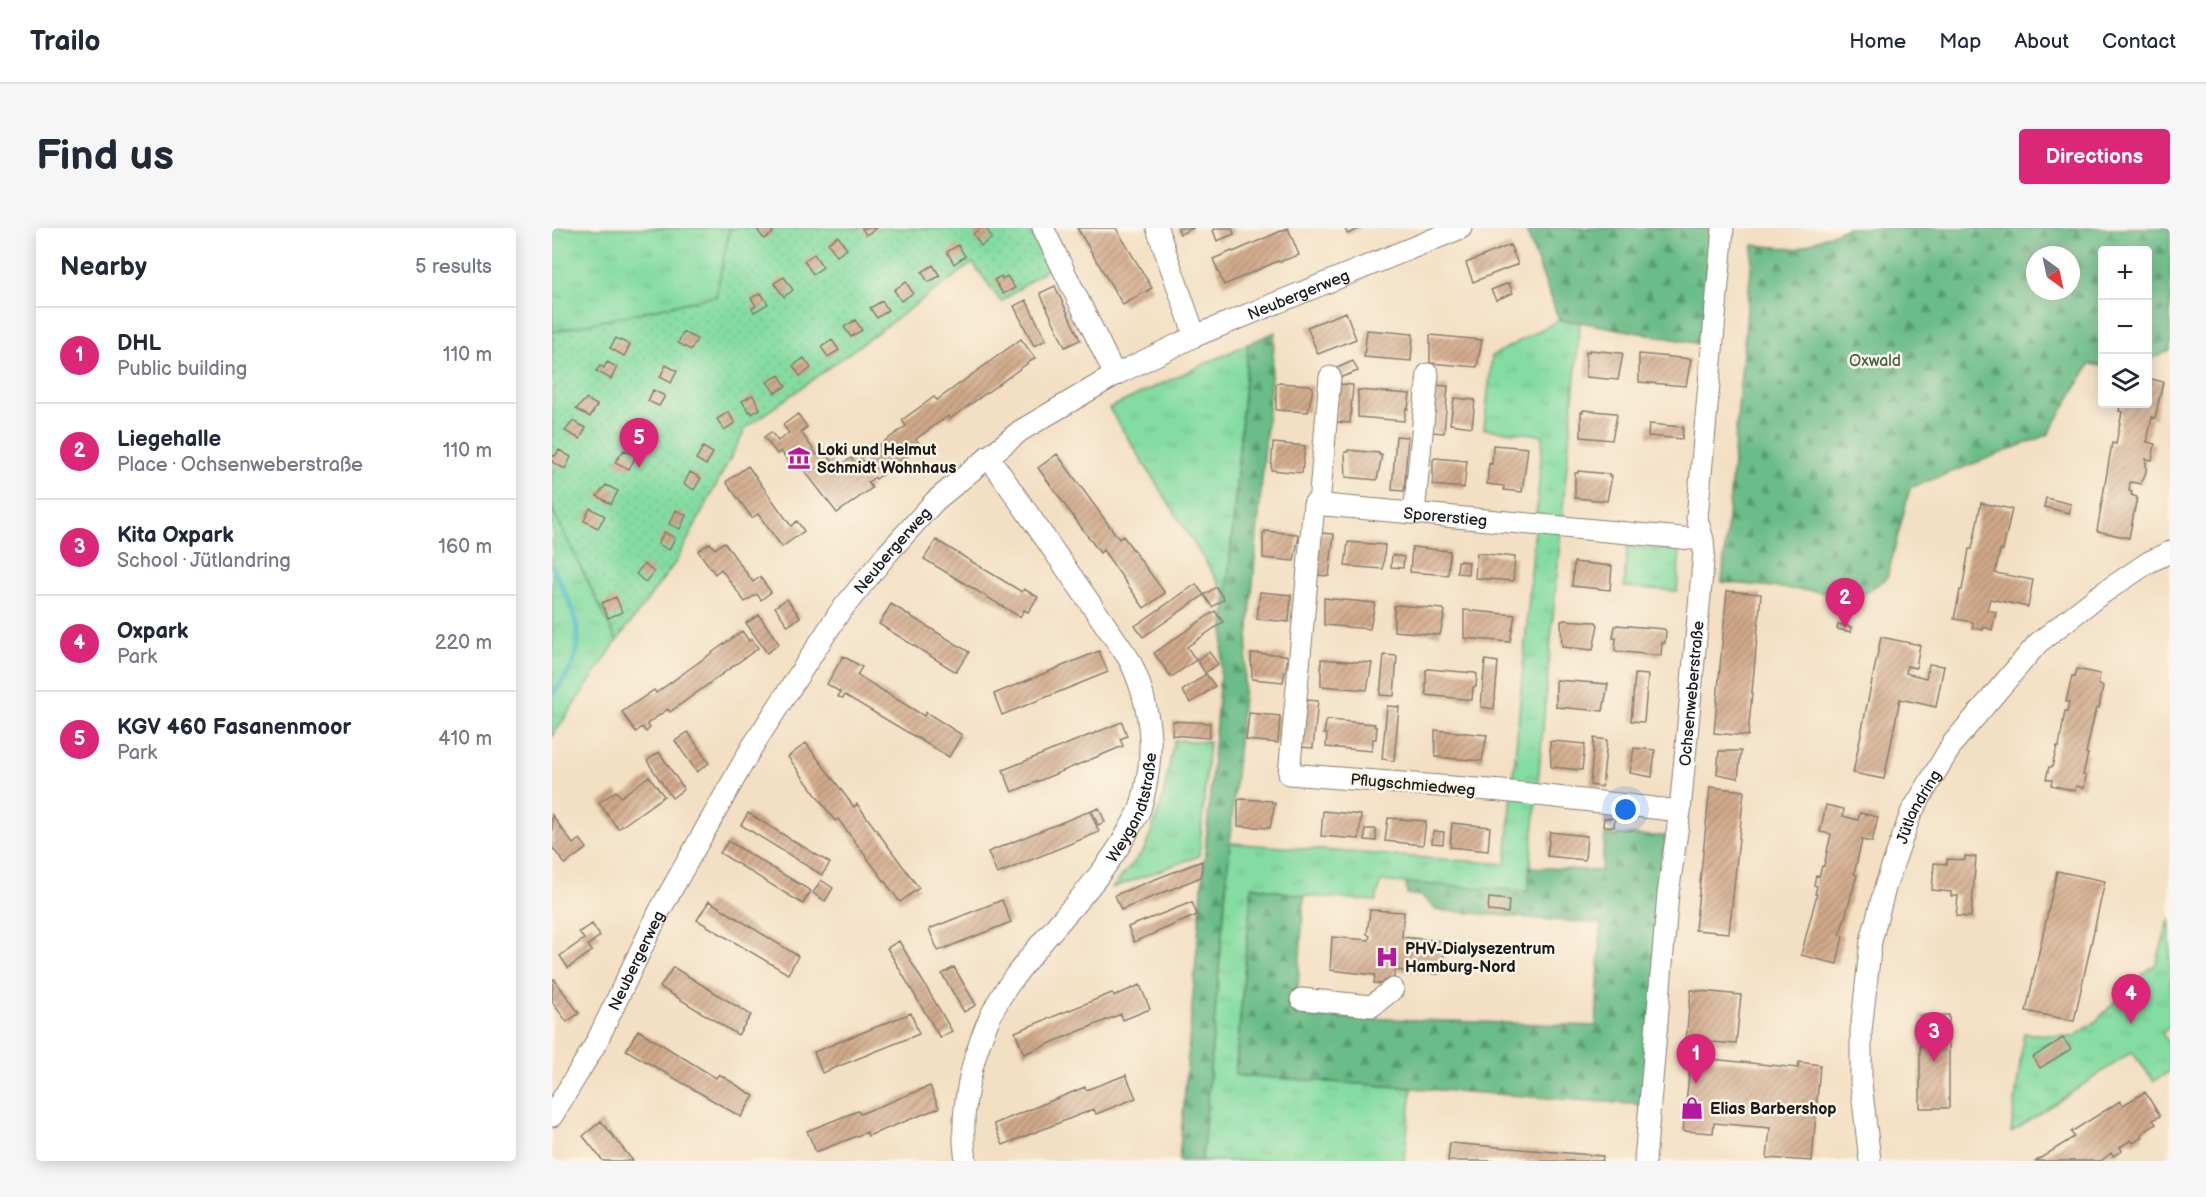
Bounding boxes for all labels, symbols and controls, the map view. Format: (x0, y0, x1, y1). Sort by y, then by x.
text: Trailo (30, 25, 101, 58)
text: Home (1849, 29, 1906, 54)
text: Map (1939, 29, 1981, 54)
text: About (2014, 29, 2069, 54)
text: Contact (2102, 29, 2176, 54)
button: Directions (2019, 129, 2170, 184)
text: Find us (36, 131, 174, 182)
north arrow (2026, 246, 2080, 300)
map controls (2098, 246, 2152, 408)
button: + (2098, 246, 2152, 300)
text: Nearby (60, 252, 147, 283)
text: 5 results (415, 255, 492, 279)
street label: Neubergerweg (1245, 266, 1352, 325)
button: − (2098, 300, 2152, 354)
text: DHL (117, 330, 161, 357)
text: 1 (75, 343, 84, 367)
text: 110 m (443, 343, 492, 367)
park label: Oxwald (1849, 352, 1901, 371)
button: layers (2098, 354, 2152, 408)
text: Public building (117, 357, 247, 381)
pin: 5 (620, 418, 658, 468)
text: Liegehalle (117, 426, 221, 453)
text: 2 (74, 439, 85, 463)
text: 110 m (443, 439, 492, 463)
place label: Loki und Helmut Schmidt Wohnhaus (817, 441, 956, 478)
museum icon: Loki und Helmut Schmidt Wohnhaus (786, 445, 812, 471)
text: Place · Ochsenweberstraße (117, 453, 363, 477)
street label: Neubergerweg (851, 504, 936, 598)
street label: Sporerstieg (1403, 504, 1488, 531)
text: Kita Oxpark (117, 522, 234, 549)
text: 3 (74, 535, 85, 559)
text: 160 m (438, 535, 492, 559)
text: School · Jütlandring (117, 549, 291, 573)
pin: 2 (1826, 578, 1864, 628)
text: Oxpark (117, 618, 188, 645)
street label: Ochsenweberstraße (1676, 619, 1709, 767)
text: 4 (74, 631, 85, 655)
text: 220 m (435, 631, 492, 655)
text: Park (117, 645, 157, 669)
text: KGV 460 Fasanenmoor (117, 714, 351, 741)
text: 5 (74, 727, 85, 751)
text: 410 m (438, 727, 492, 751)
text: Park (117, 741, 157, 765)
street label: Weygandtstraße (1103, 752, 1161, 867)
street label: Jütlandring (1893, 767, 1946, 847)
street label: Pflugschmiedweg (1350, 771, 1476, 800)
your location (1611, 795, 1640, 824)
street label: Neubergerweg (605, 908, 669, 1014)
place label: PHV-Dialysezentrum Hamburg-Nord (1405, 940, 1555, 977)
hospital icon: PHV-Dialysezentrum Hamburg-Nord (1374, 944, 1400, 970)
pin: 4 (2112, 974, 2150, 1024)
pin: 3 (1914, 1012, 1954, 1062)
pin: 1 (1676, 1034, 1716, 1084)
shop icon: Elias Barbershop (1679, 1095, 1705, 1121)
place label: Elias Barbershop (1710, 1100, 1836, 1119)

